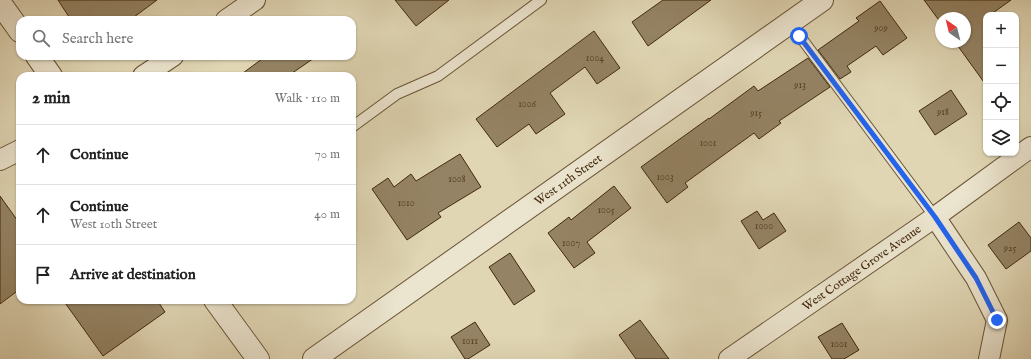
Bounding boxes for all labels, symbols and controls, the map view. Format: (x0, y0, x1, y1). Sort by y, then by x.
north arrow (935, 12, 971, 48)
map controls (983, 12, 1019, 156)
button: + (983, 12, 1019, 48)
search box (16, 16, 356, 60)
house number: 909 (873, 22, 888, 35)
icon: search (30, 27, 52, 49)
route start (790, 27, 808, 45)
text: Search here (62, 29, 133, 48)
button: − (983, 48, 1019, 84)
house number: 1004 (586, 52, 604, 65)
house number: 913 (793, 79, 806, 92)
button: locate (983, 84, 1019, 120)
text: 2 min (32, 88, 70, 109)
text: Walk · 110 m (275, 90, 340, 107)
house number: 1006 (518, 98, 537, 111)
house number: 918 (936, 106, 949, 119)
house number: 915 (749, 107, 762, 120)
button: layers (983, 120, 1019, 156)
house number: 1001 (699, 137, 717, 150)
icon: ahead (32, 144, 54, 166)
text: Continue (70, 145, 128, 164)
text: 70 m (315, 146, 340, 163)
street label: West 11th Street (531, 151, 605, 209)
house number: 1003 (656, 171, 674, 184)
house number: 1008 (448, 173, 466, 186)
text: Continue (70, 197, 128, 216)
house number: 1010 (397, 197, 415, 210)
icon: ahead (32, 204, 54, 226)
house number: 1005 (597, 204, 615, 217)
text: 40 m (314, 206, 340, 223)
text: West 10th Street (70, 216, 157, 233)
house number: 1000 (755, 220, 773, 233)
street label: West Cottage Grove Avenue (799, 221, 924, 314)
house number: 1007 (562, 237, 580, 250)
house number: 925 (1003, 242, 1017, 255)
icon: arrive (32, 264, 54, 286)
text: Arrive at destination (70, 265, 196, 284)
route end (988, 311, 1006, 329)
house number: 1011 (462, 335, 478, 348)
house number: 1001 (830, 338, 848, 351)

